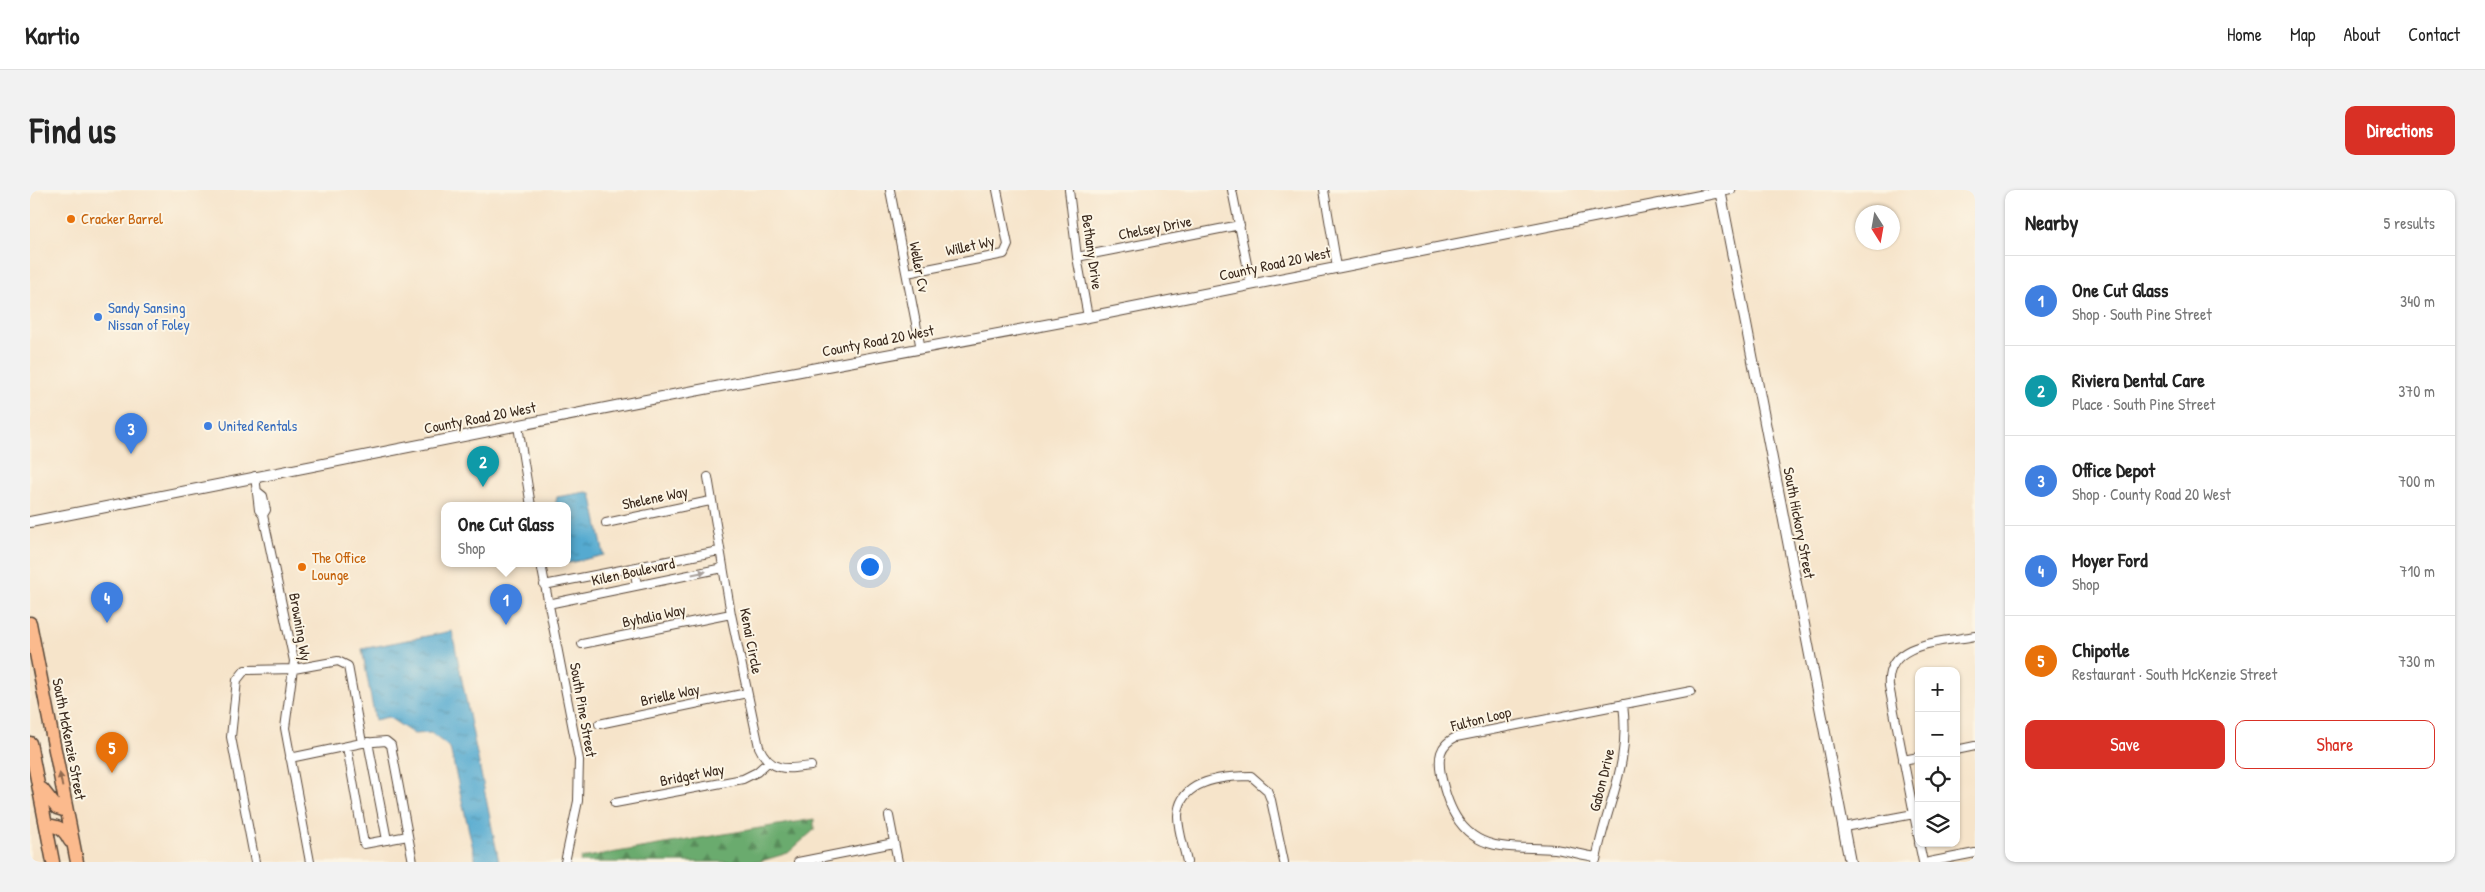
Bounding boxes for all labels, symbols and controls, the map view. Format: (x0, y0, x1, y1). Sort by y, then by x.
text: Kartio (25, 19, 80, 51)
text: Home (2227, 22, 2262, 47)
text: Map (2290, 22, 2315, 47)
text: About (2343, 22, 2380, 47)
text: Contact (2408, 22, 2460, 47)
button: Directions (2345, 106, 2455, 155)
text: Find us (30, 107, 116, 154)
north arrow (1855, 205, 1900, 250)
place label: Cracker Barrel (81, 208, 163, 229)
text: Nearby (2025, 208, 2078, 237)
street label: Chelsey Drive (1116, 210, 1193, 245)
text: 5 results (2384, 212, 2435, 234)
marker: Cracker Barrel (65, 213, 77, 225)
street label: Bethany Drive (1077, 213, 1108, 291)
street label: Willet Wy (944, 230, 996, 261)
street label: Weller Cv (904, 240, 935, 294)
street label: County Road 20 West (1217, 241, 1333, 286)
text: One Cut Glass (2072, 277, 2168, 303)
text: 1 (2038, 290, 2044, 312)
text: 340 m (2400, 290, 2435, 312)
place label: Sandy Sansing Nissan of Foley (108, 297, 190, 335)
text: Shop · South Pine Street (2072, 303, 2212, 325)
marker: Sandy Sansing Nissan of Foley (92, 311, 104, 323)
street label: County Road 20 West (820, 319, 936, 362)
text: Riviera Dental Care (2072, 367, 2205, 393)
text: 2 (2037, 380, 2045, 402)
text: 370 m (2398, 380, 2435, 402)
text: Place · South Pine Street (2072, 393, 2215, 415)
street label: County Road 20 West (422, 396, 538, 439)
pin: 3 (115, 413, 147, 454)
place label: United Rentals (218, 415, 297, 436)
marker: United Rentals (202, 420, 214, 432)
pin: 2 (467, 446, 499, 487)
text: Office Depot (2072, 457, 2155, 483)
street label: South Hickory Street (1778, 466, 1821, 581)
text: 3 (2037, 470, 2045, 492)
text: 700 m (2398, 470, 2435, 492)
street label: Shelene Way (620, 480, 690, 515)
text: Shop · County Road 20 West (2072, 483, 2231, 505)
popup (441, 502, 571, 567)
text: One Cut Glass (458, 511, 554, 537)
text: Shop (458, 537, 485, 559)
place label: The Office Lounge (312, 547, 366, 585)
text: Moyer Ford (2072, 547, 2148, 573)
street label: Kilen Boulevard (589, 552, 677, 591)
your location (857, 554, 883, 580)
text: 4 (2038, 560, 2044, 582)
text: 710 m (2400, 560, 2435, 582)
marker: The Office Lounge (296, 561, 308, 573)
one-way arrow (691, 568, 707, 576)
text: Shop (2072, 573, 2099, 595)
pin: 4 (91, 582, 123, 623)
pin: 1 (490, 584, 522, 625)
street label: Browning Wy (284, 591, 317, 663)
street label: Byhalia Way (620, 599, 688, 632)
street label: Kenai Circle (735, 606, 768, 676)
text: Chipotle (2072, 637, 2130, 663)
text: 5 (2038, 650, 2044, 672)
text: 730 m (2398, 650, 2435, 672)
street label: South Pine Street (565, 661, 602, 760)
text: Restaurant · South McKenzie Street (2072, 663, 2277, 685)
map controls (1915, 667, 1960, 847)
button: + (1915, 667, 1960, 712)
street label: South McKenzie Street (47, 676, 92, 802)
street label: Brielle Way (638, 678, 701, 711)
street label: Fulton Loop (1448, 701, 1514, 736)
button: − (1915, 712, 1960, 757)
button: Save (2025, 720, 2225, 769)
button: Share (2235, 720, 2435, 769)
pin: 5 (96, 732, 128, 773)
street label: Gabon Drive (1584, 746, 1619, 813)
button: locate (1915, 757, 1960, 802)
street label: Bridget Way (658, 758, 726, 791)
one-way arrow (56, 771, 64, 787)
button: layers (1915, 802, 1960, 847)

